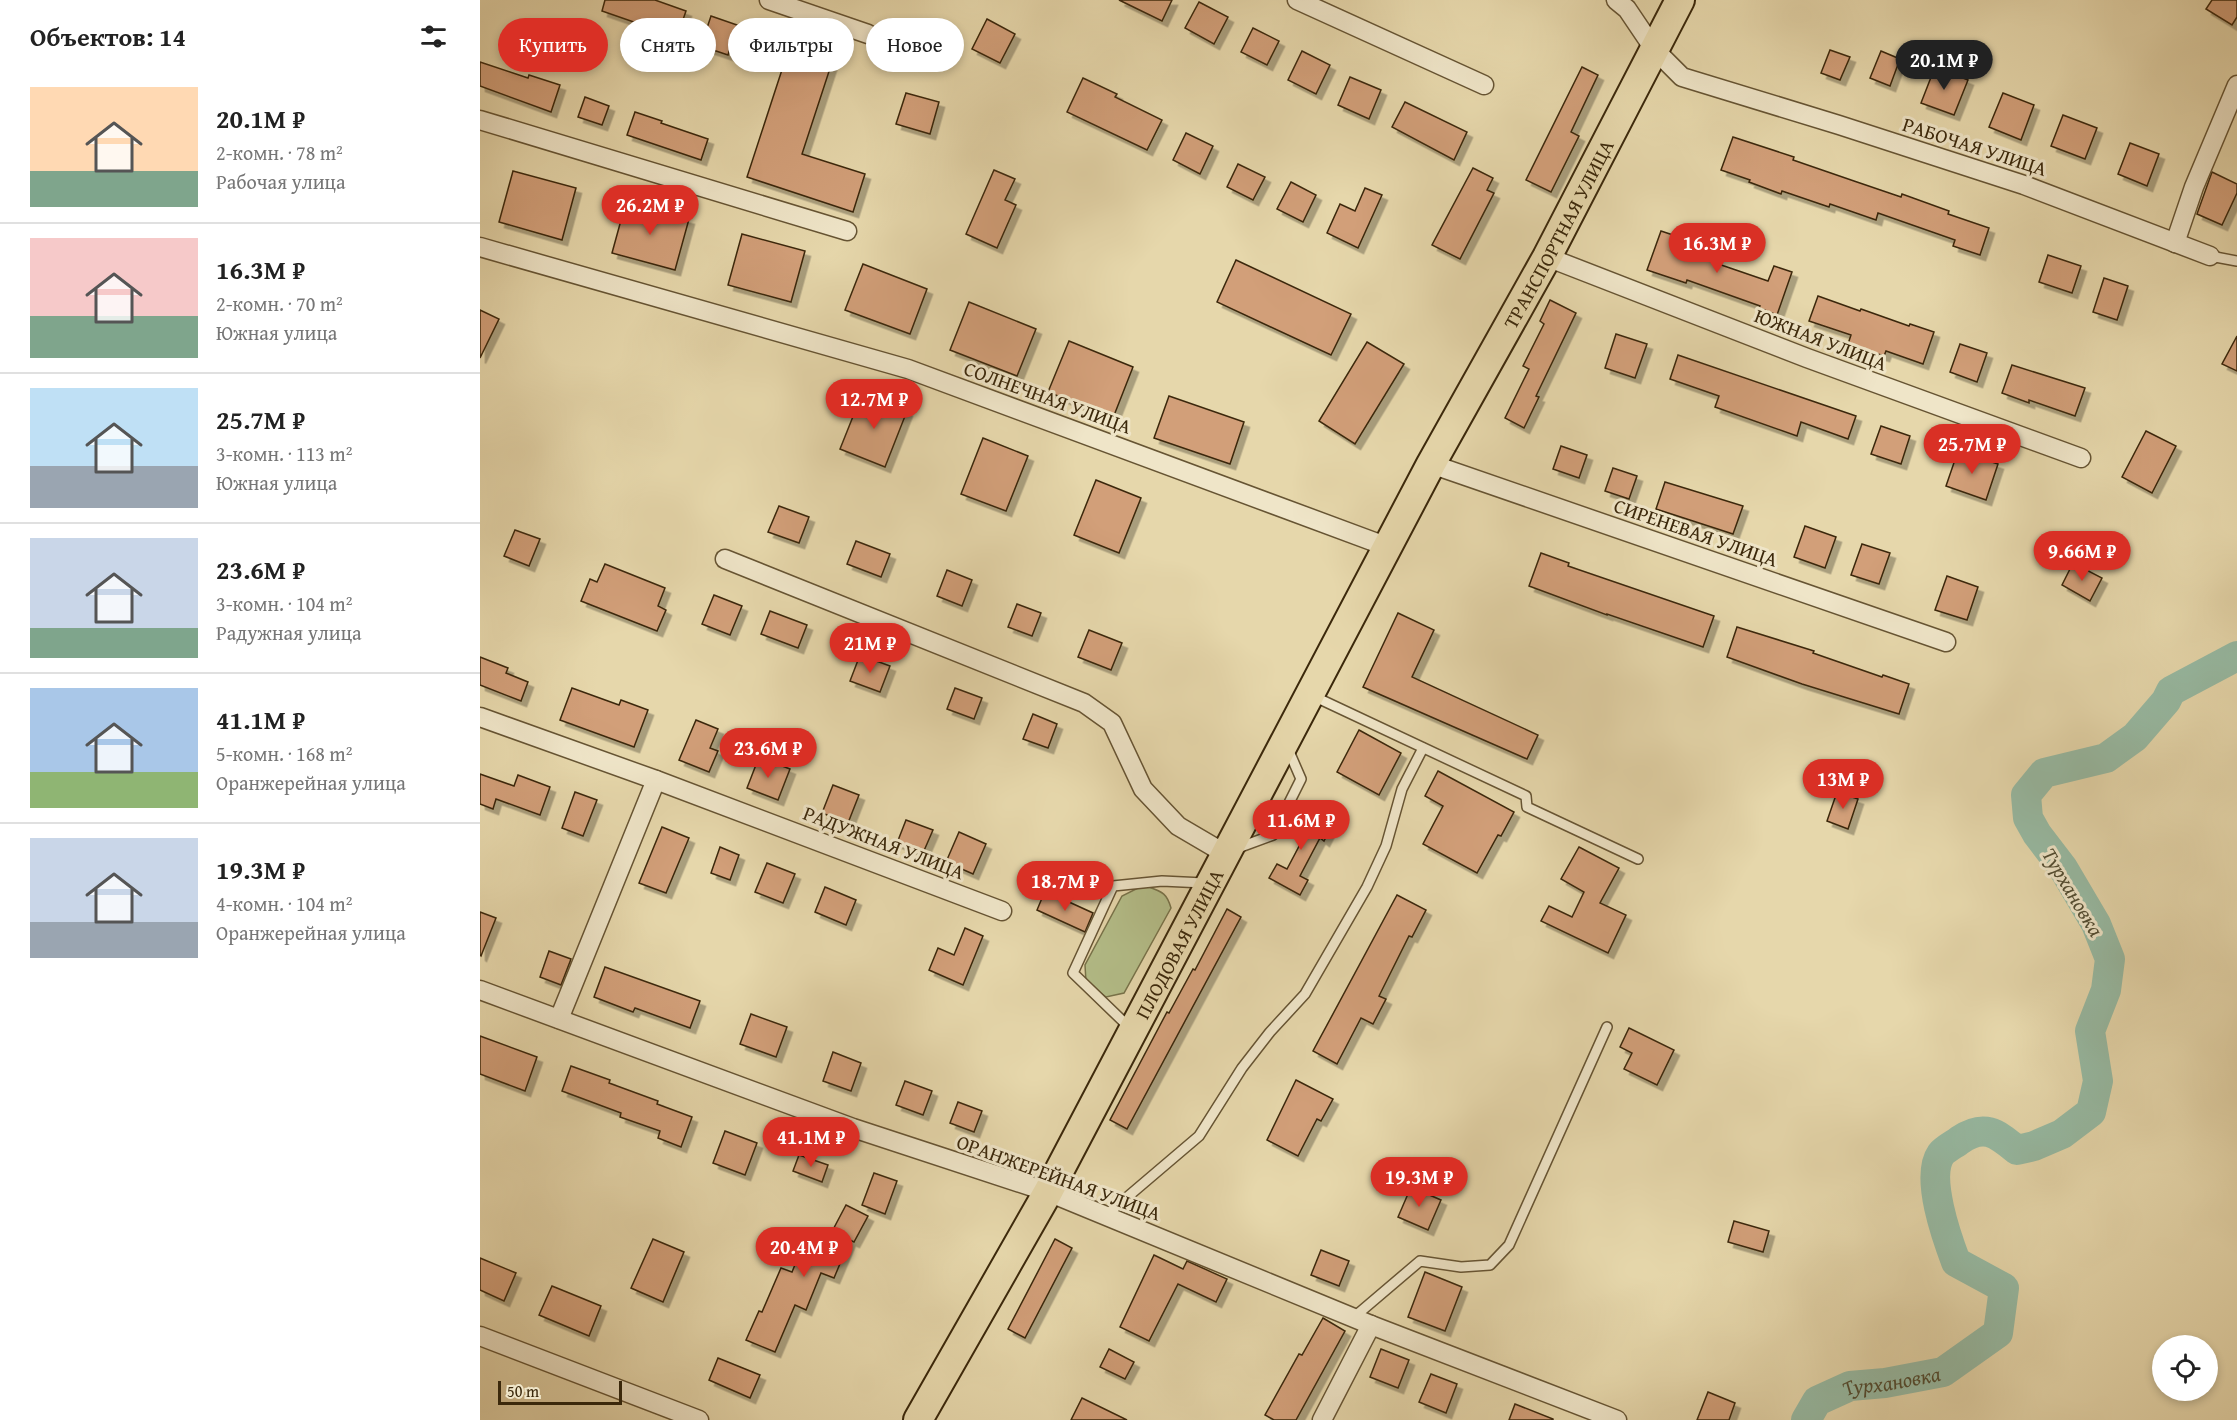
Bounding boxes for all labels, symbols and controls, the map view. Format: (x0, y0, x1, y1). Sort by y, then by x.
text: Объектов: 14 (30, 17, 186, 56)
chip: Купить (498, 18, 608, 72)
chip: Снять (620, 18, 716, 72)
chip: Фильтры (728, 18, 854, 72)
chip: Новое (866, 18, 964, 72)
icon: filters (417, 20, 450, 53)
pin: 20.1M ₽ (1889, 40, 1999, 91)
text: 20.1M ₽ (1910, 45, 1978, 74)
text: 20.1M ₽ (216, 99, 305, 138)
street label: РАБОЧАЯ УЛИЦА (1899, 109, 2051, 183)
icon: home (78, 111, 150, 183)
street label: ТРАНСПОРТНАЯ УЛИЦА (1495, 134, 1620, 333)
text: 2-комн. · 78 m² (216, 138, 343, 167)
text: Рабочая улица (216, 167, 345, 196)
pin: 26.2M ₽ (595, 185, 705, 236)
text: 26.2M ₽ (616, 190, 684, 219)
pin: 16.3M ₽ (1662, 223, 1772, 274)
text: 16.3M ₽ (1683, 228, 1751, 257)
text: 16.3M ₽ (216, 250, 305, 289)
icon: home (78, 262, 150, 334)
text: 2-комн. · 70 m² (216, 289, 343, 318)
street label: ЮЖНАЯ УЛИЦА (1751, 300, 1891, 378)
text: Южная улица (216, 318, 337, 347)
street label: СОЛНЕЧНАЯ УЛИЦА (960, 353, 1136, 441)
pin: 12.7M ₽ (819, 379, 929, 430)
text: 12.7M ₽ (840, 384, 908, 413)
text: 25.7M ₽ (216, 400, 305, 439)
icon: home (78, 412, 150, 484)
pin: 25.7M ₽ (1917, 424, 2027, 475)
text: 25.7M ₽ (1938, 429, 2006, 458)
text: 3-комн. · 113 m² (216, 439, 352, 468)
text: Южная улица (216, 468, 337, 497)
street label: СИРЕНЕВАЯ УЛИЦА (1610, 490, 1782, 574)
pin: 9.66M ₽ (2027, 531, 2137, 582)
text: 9.66M ₽ (2048, 536, 2116, 565)
text: 23.6M ₽ (216, 550, 305, 589)
icon: home (78, 562, 150, 634)
text: 3-комн. · 104 m² (216, 589, 352, 618)
text: Радужная улица (216, 618, 362, 647)
pin: 21M ₽ (828, 623, 912, 674)
text: 21M ₽ (844, 628, 896, 657)
text: 41.1M ₽ (216, 700, 305, 739)
icon: home (78, 712, 150, 784)
pin: 23.6M ₽ (713, 728, 823, 779)
text: 23.6M ₽ (734, 733, 802, 762)
text: 5-комн. · 168 m² (216, 739, 352, 768)
pin: 13M ₽ (1801, 759, 1885, 810)
text: 13M ₽ (1817, 764, 1869, 793)
text: Оранжерейная улица (216, 768, 406, 797)
street label: РАДУЖНАЯ УЛИЦА (799, 798, 969, 886)
pin: 11.6M ₽ (1246, 800, 1356, 851)
text: 11.6M ₽ (1267, 805, 1335, 834)
water label: Турхановка (2034, 842, 2112, 943)
text: 19.3M ₽ (216, 850, 305, 889)
pin: 18.7M ₽ (1010, 861, 1120, 912)
icon: home (78, 862, 150, 934)
street label: ПЛОДОВАЯ УЛИЦА (1127, 864, 1230, 1024)
text: 18.7M ₽ (1031, 866, 1099, 895)
text: 4-комн. · 104 m² (216, 889, 352, 918)
text: Оранжерейная улица (216, 918, 406, 947)
pin: 41.1M ₽ (756, 1117, 866, 1168)
text: 41.1M ₽ (777, 1122, 845, 1151)
street label: ОРАНЖЕРЕЙНАЯ УЛИЦА (953, 1127, 1165, 1227)
pin: 19.3M ₽ (1364, 1157, 1474, 1208)
text: 19.3M ₽ (1385, 1162, 1453, 1191)
pin: 20.4M ₽ (749, 1227, 859, 1278)
text: 20.4M ₽ (770, 1232, 838, 1261)
map controls (2152, 1335, 2218, 1401)
button: locate (2152, 1335, 2218, 1401)
water label: Турхановка (1837, 1357, 1943, 1403)
scale bar (498, 1378, 622, 1406)
text: 50 m (507, 1379, 539, 1403)

